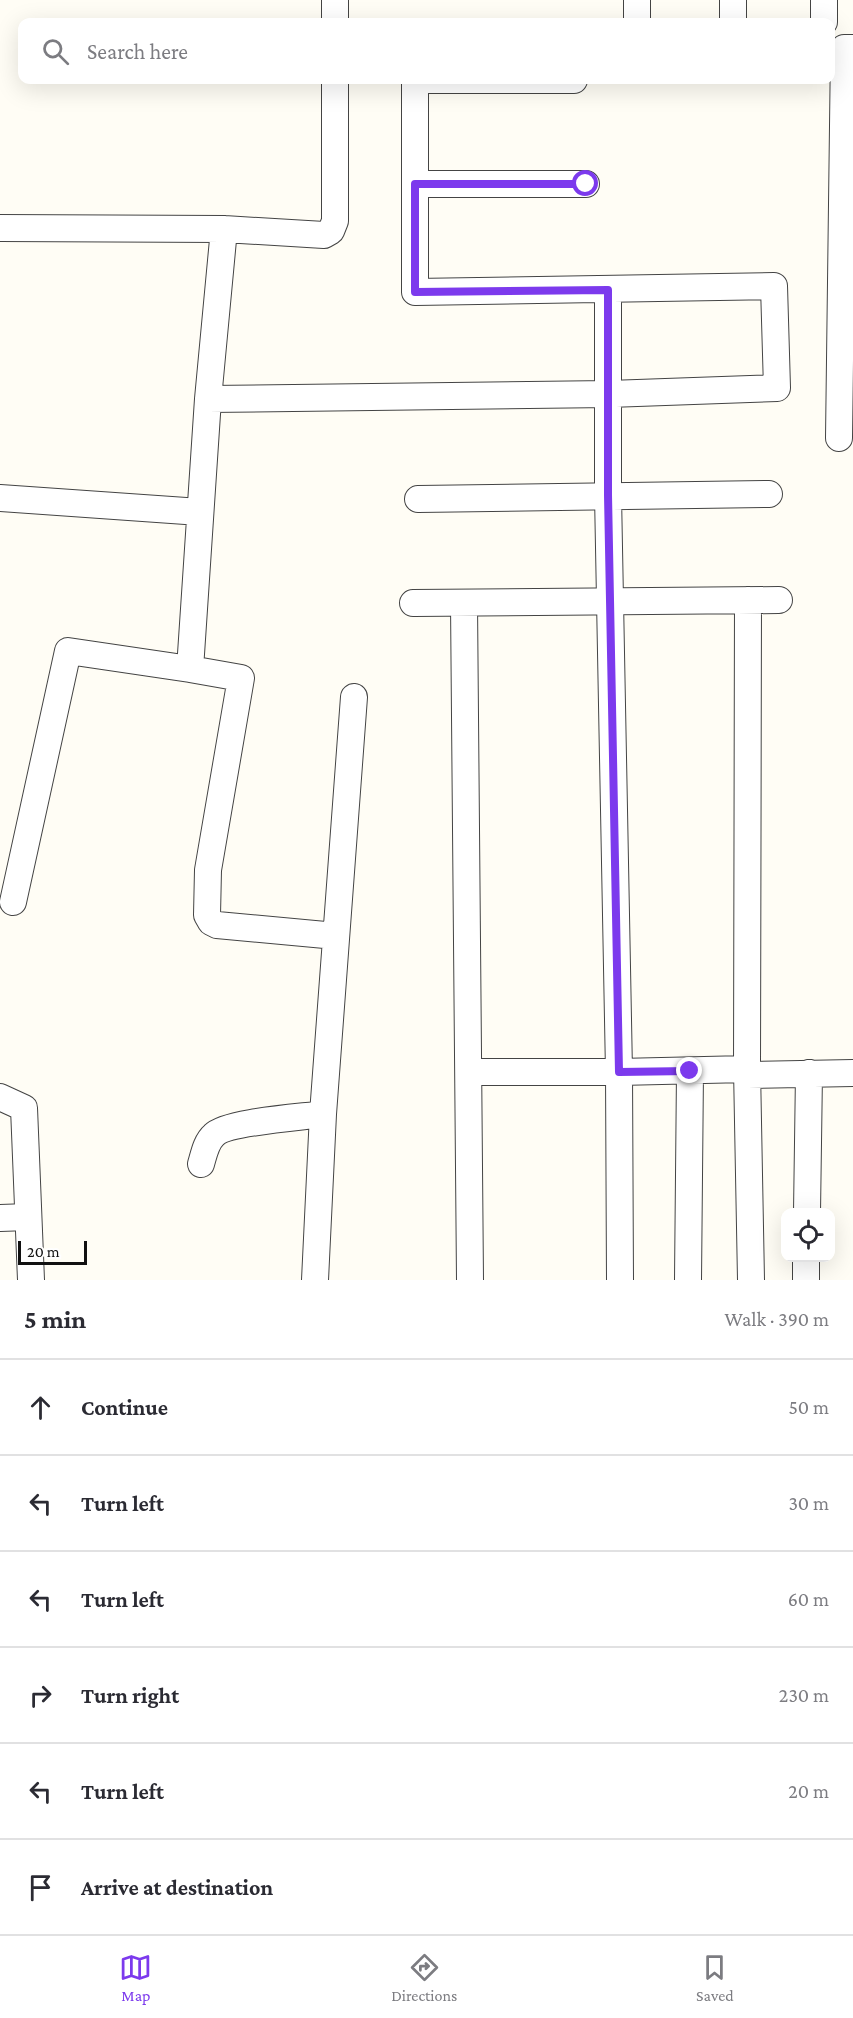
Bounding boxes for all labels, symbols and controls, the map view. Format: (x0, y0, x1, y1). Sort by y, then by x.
search box (18, 18, 835, 84)
icon: search (39, 35, 72, 68)
text: Search here (87, 39, 188, 64)
route start (572, 170, 598, 196)
route end (676, 1057, 702, 1083)
map controls (781, 1208, 835, 1262)
button: locate (781, 1208, 835, 1262)
scale bar (18, 1238, 87, 1266)
text: 20 m (27, 1243, 60, 1260)
text: 5 min (24, 1305, 86, 1334)
text: Walk · 390 m (724, 1308, 829, 1330)
icon: ahead (24, 1391, 57, 1424)
text: Continue (81, 1395, 168, 1420)
text: 50 m (788, 1396, 829, 1418)
icon: left (24, 1487, 57, 1520)
text: Turn left (81, 1491, 164, 1516)
text: 30 m (788, 1492, 829, 1514)
icon: left (24, 1583, 57, 1616)
text: Turn left (81, 1587, 164, 1612)
text: 60 m (788, 1588, 829, 1610)
icon: right (24, 1679, 57, 1712)
text: Turn right (81, 1683, 179, 1708)
text: 230 m (779, 1684, 829, 1706)
icon: left (24, 1775, 57, 1808)
text: Turn left (81, 1779, 164, 1804)
text: 20 m (788, 1780, 829, 1802)
icon: arrive (24, 1871, 57, 1904)
text: Arrive at destination (81, 1875, 273, 1900)
tab: Map (119, 1951, 152, 2004)
tab: Directions (391, 1951, 457, 2004)
tab: Saved (696, 1951, 734, 2004)

